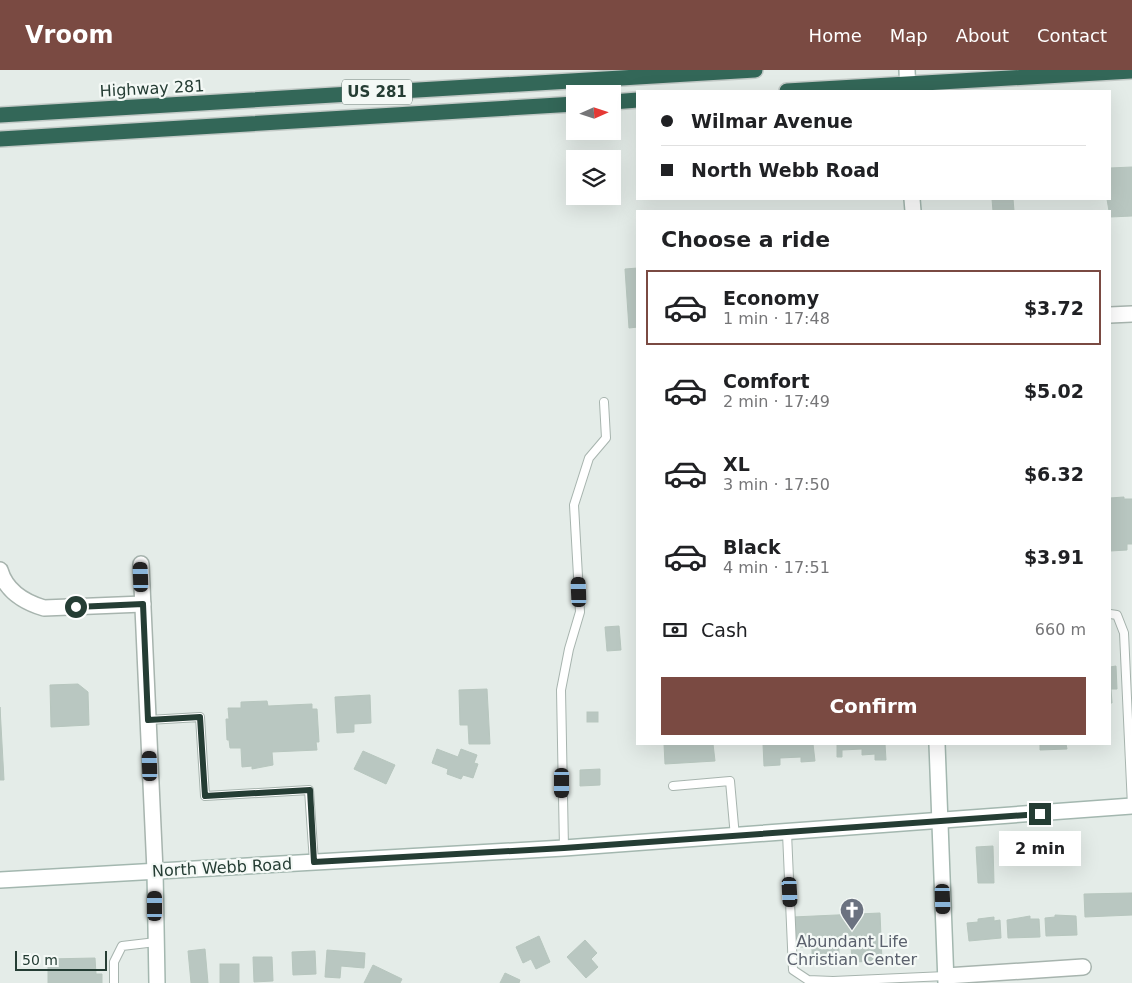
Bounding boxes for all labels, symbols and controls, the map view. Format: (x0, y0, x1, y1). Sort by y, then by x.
text: Vroom (25, 21, 113, 49)
text: Home (809, 25, 862, 46)
text: Map (890, 25, 928, 46)
text: About (956, 25, 1009, 46)
text: Contact (1037, 25, 1107, 46)
street label: Highway 281 (99, 76, 205, 101)
road number: US 281 (342, 80, 412, 104)
north arrow (566, 85, 621, 140)
map controls (566, 85, 621, 205)
text: Wilmar Avenue (691, 110, 853, 132)
button: layers (566, 150, 621, 205)
text: North Webb Road (691, 159, 880, 181)
text: Choose a ride (661, 227, 830, 252)
icon: car (663, 285, 708, 330)
text: Economy (723, 287, 819, 309)
text: $3.72 (1024, 297, 1084, 319)
text: 1 min · 17:48 (723, 309, 830, 328)
icon: car (663, 368, 708, 413)
text: Comfort (723, 370, 810, 392)
text: $5.02 (1024, 380, 1084, 402)
text: 2 min · 17:49 (723, 392, 830, 411)
icon: car (663, 451, 708, 496)
text: XL (723, 453, 750, 475)
text: $6.32 (1024, 463, 1084, 485)
text: 3 min · 17:50 (723, 475, 830, 494)
icon: car (663, 534, 708, 579)
text: Black (723, 536, 781, 558)
text: $3.91 (1024, 546, 1084, 568)
text: 4 min · 17:51 (723, 558, 830, 577)
car (132, 562, 149, 592)
car (570, 577, 587, 607)
route start (65, 596, 87, 618)
icon: cash (661, 616, 689, 644)
text: Cash (701, 619, 748, 641)
text: 660 m (1035, 620, 1086, 639)
button: Confirm (661, 677, 1086, 735)
car (141, 751, 158, 781)
car (554, 768, 569, 798)
route end (1029, 803, 1051, 825)
callout: 2 min (999, 832, 1081, 866)
text: 2 min (1015, 839, 1065, 858)
street label: North Webb Road (152, 854, 292, 881)
car (781, 877, 798, 907)
car (934, 884, 951, 914)
car (147, 891, 162, 921)
church icon: Abundant Life Christian Center (839, 897, 865, 931)
place label: Abundant Life Christian Center (787, 932, 918, 969)
scale bar (15, 948, 108, 971)
text: 50 m (22, 952, 58, 968)

